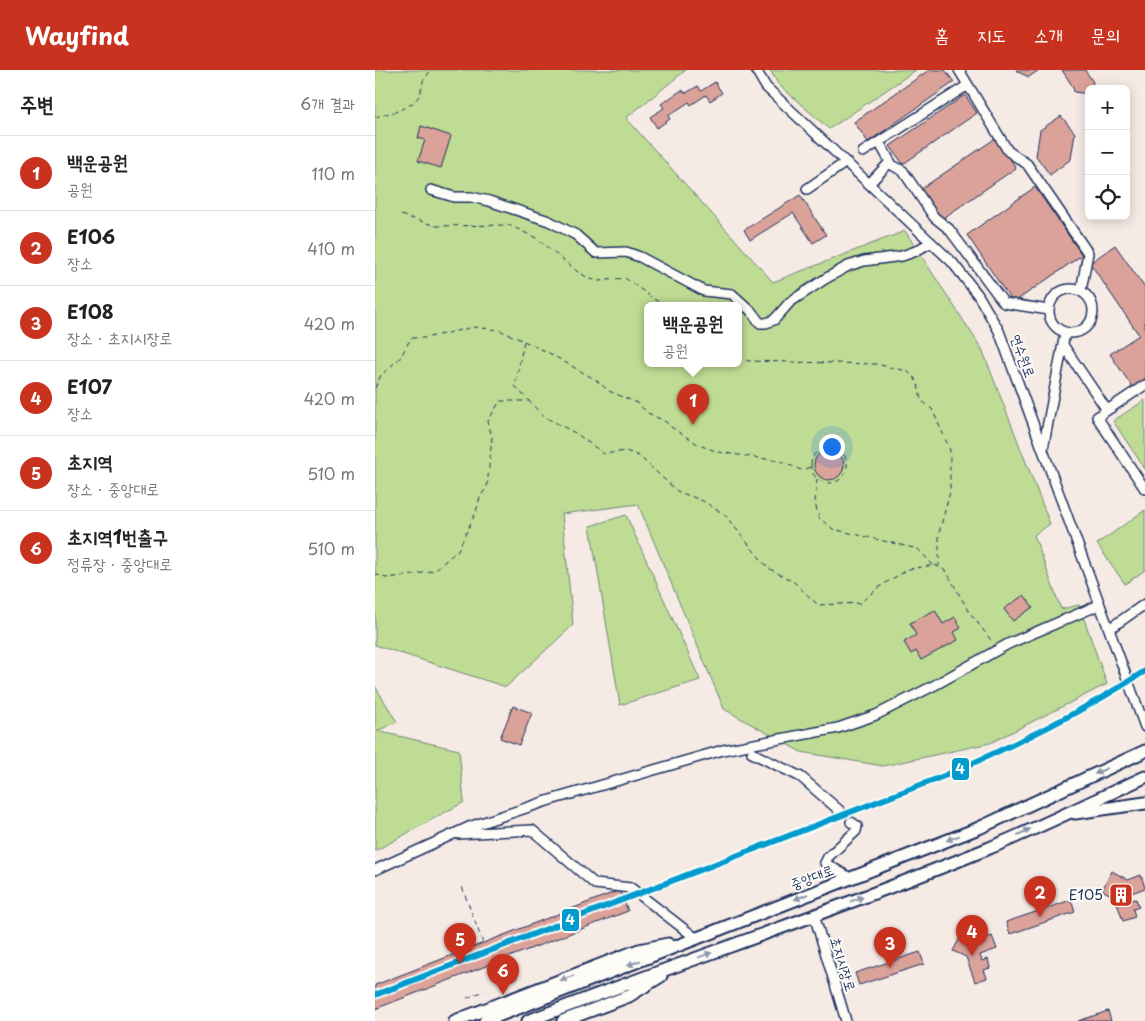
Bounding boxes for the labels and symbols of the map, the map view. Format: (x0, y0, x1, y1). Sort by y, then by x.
street label: 연수원로 (1006, 331, 1041, 381)
pin: 1 (677, 384, 709, 425)
your location (819, 434, 845, 460)
line badge: 4 (951, 757, 970, 781)
text: 4 (955, 758, 965, 779)
one-way arrow (1094, 767, 1108, 775)
one-way arrow (1017, 828, 1031, 836)
one-way arrow (945, 834, 960, 842)
street label: 중앙대로 (787, 859, 837, 894)
pin: 2 (1024, 876, 1056, 917)
building icon: E105 (1108, 882, 1134, 908)
place label: E105 (1069, 884, 1103, 905)
one-way arrow (793, 893, 808, 901)
one-way arrow (850, 895, 865, 902)
line badge: 4 (561, 908, 580, 932)
text: 4 (565, 909, 575, 930)
pin: 4 (956, 915, 988, 956)
pin: 5 (444, 923, 476, 964)
pin: 3 (874, 927, 906, 968)
street label: 초지시장로 (825, 934, 862, 994)
one-way arrow (698, 951, 713, 959)
pin: 6 (487, 954, 519, 995)
one-way arrow (626, 959, 641, 967)
one-way arrow (559, 974, 574, 982)

